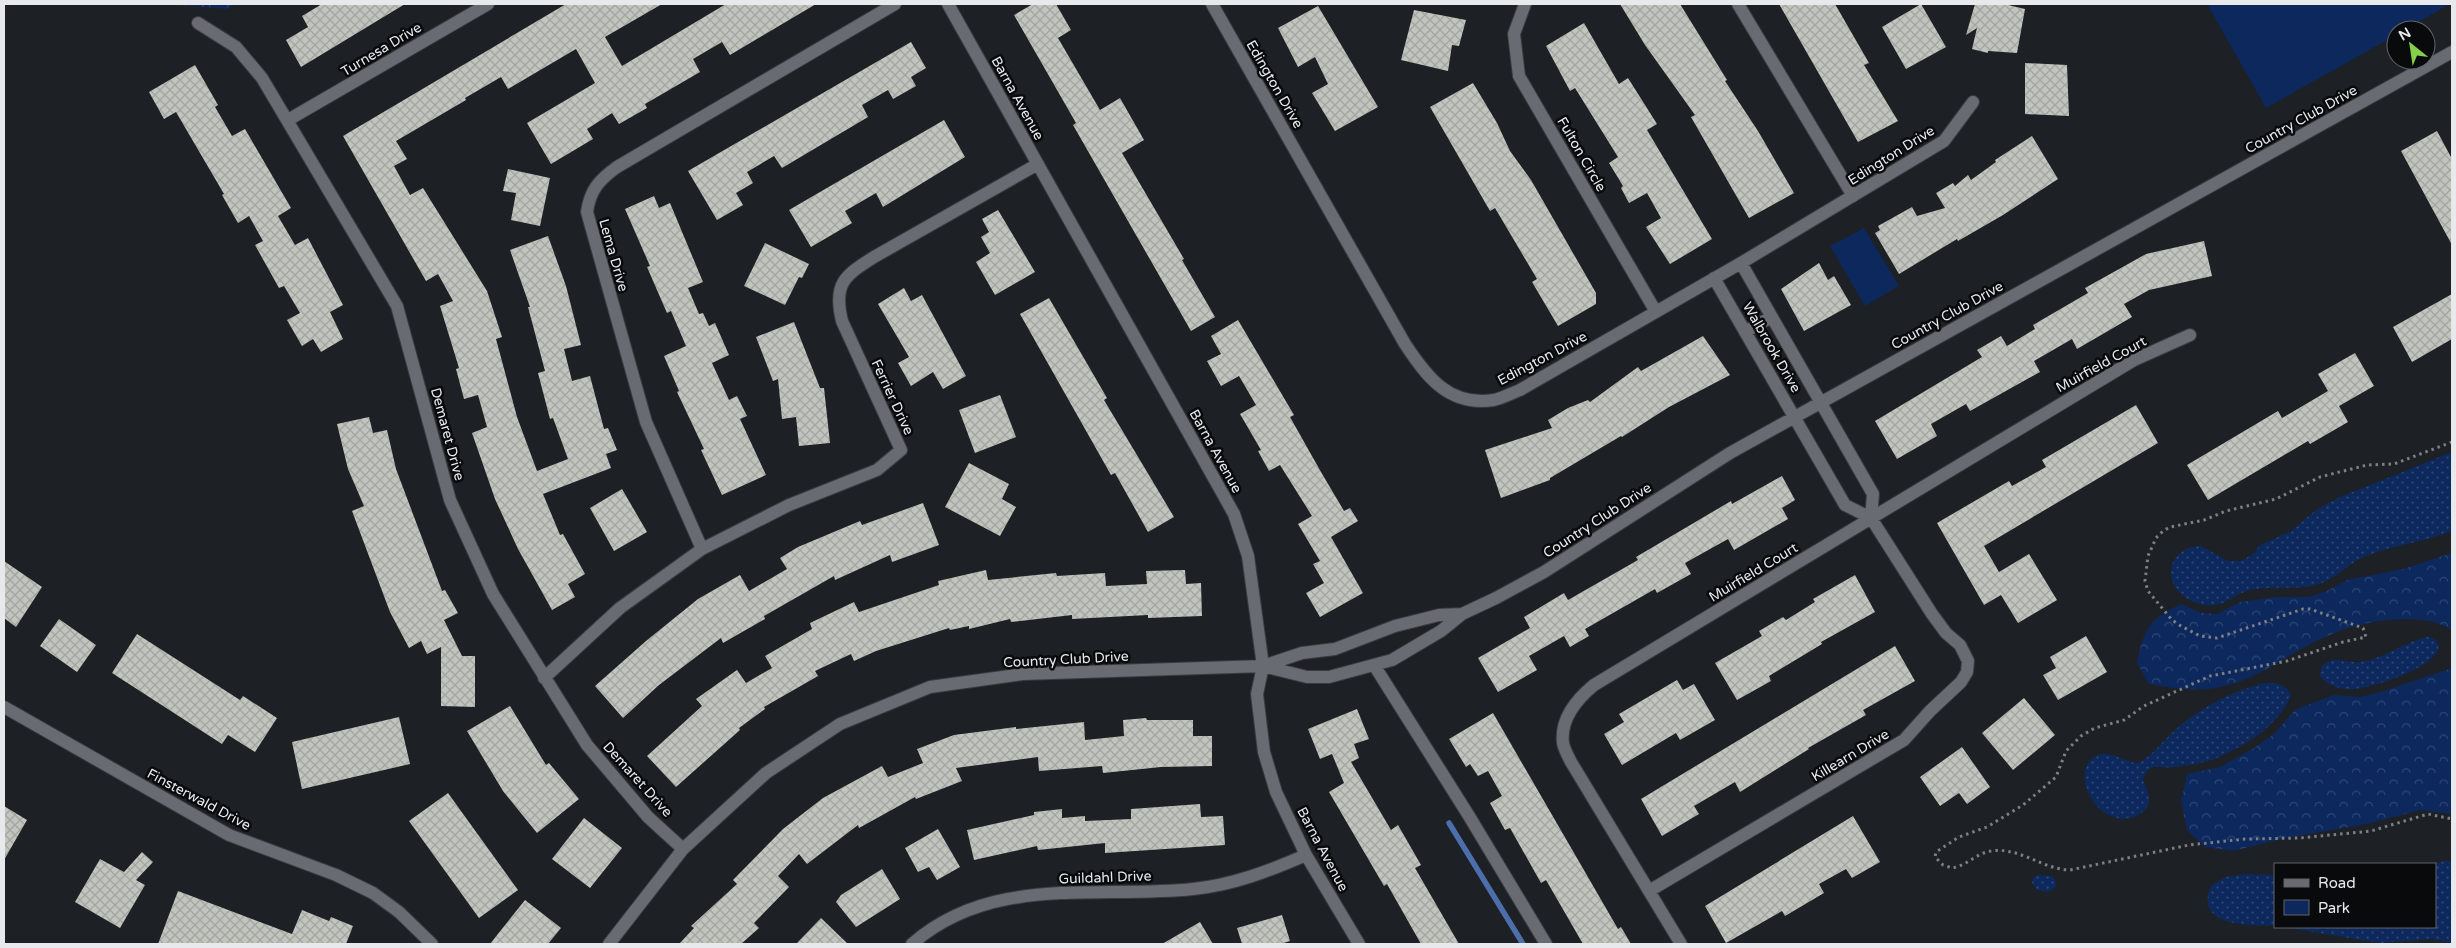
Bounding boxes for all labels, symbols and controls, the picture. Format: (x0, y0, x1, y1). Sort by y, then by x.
street label: Turnesa Drive (338, 19, 425, 80)
north arrow (2386, 20, 2436, 70)
text: N (2396, 24, 2414, 44)
street label: Edington Drive (1242, 37, 1307, 131)
street label: Barna Avenue (988, 53, 1048, 143)
street label: Country Club Drive (2242, 82, 2360, 157)
street label: Fulton Circle (1553, 114, 1610, 195)
street label: Edington Drive (1845, 122, 1938, 189)
street label: Lema Drive (595, 217, 632, 294)
street label: Country Club Drive (1888, 278, 2006, 353)
street label: Walbrook Drive (1739, 299, 1804, 396)
street label: Edington Drive (1495, 328, 1590, 389)
street label: Muirfield Court (2053, 332, 2150, 396)
street label: Ferrier Drive (868, 357, 918, 438)
street label: Demaret Drive (427, 386, 468, 482)
street label: Barna Avenue (1186, 406, 1246, 496)
street label: Country Club Drive (1540, 479, 1655, 562)
street label: Muirfield Court (1706, 539, 1801, 606)
street label: Country Club Drive (1003, 648, 1129, 671)
street label: Killearn Drive (1808, 726, 1892, 785)
street label: Demaret Drive (599, 738, 676, 821)
street label: Finsterwald Drive (144, 765, 254, 834)
street label: Barna Avenue (1293, 804, 1352, 894)
legend (2274, 863, 2436, 928)
street label: Guildahl Drive (1058, 867, 1152, 888)
text: Road (2318, 874, 2356, 892)
text: Park (2318, 899, 2350, 917)

